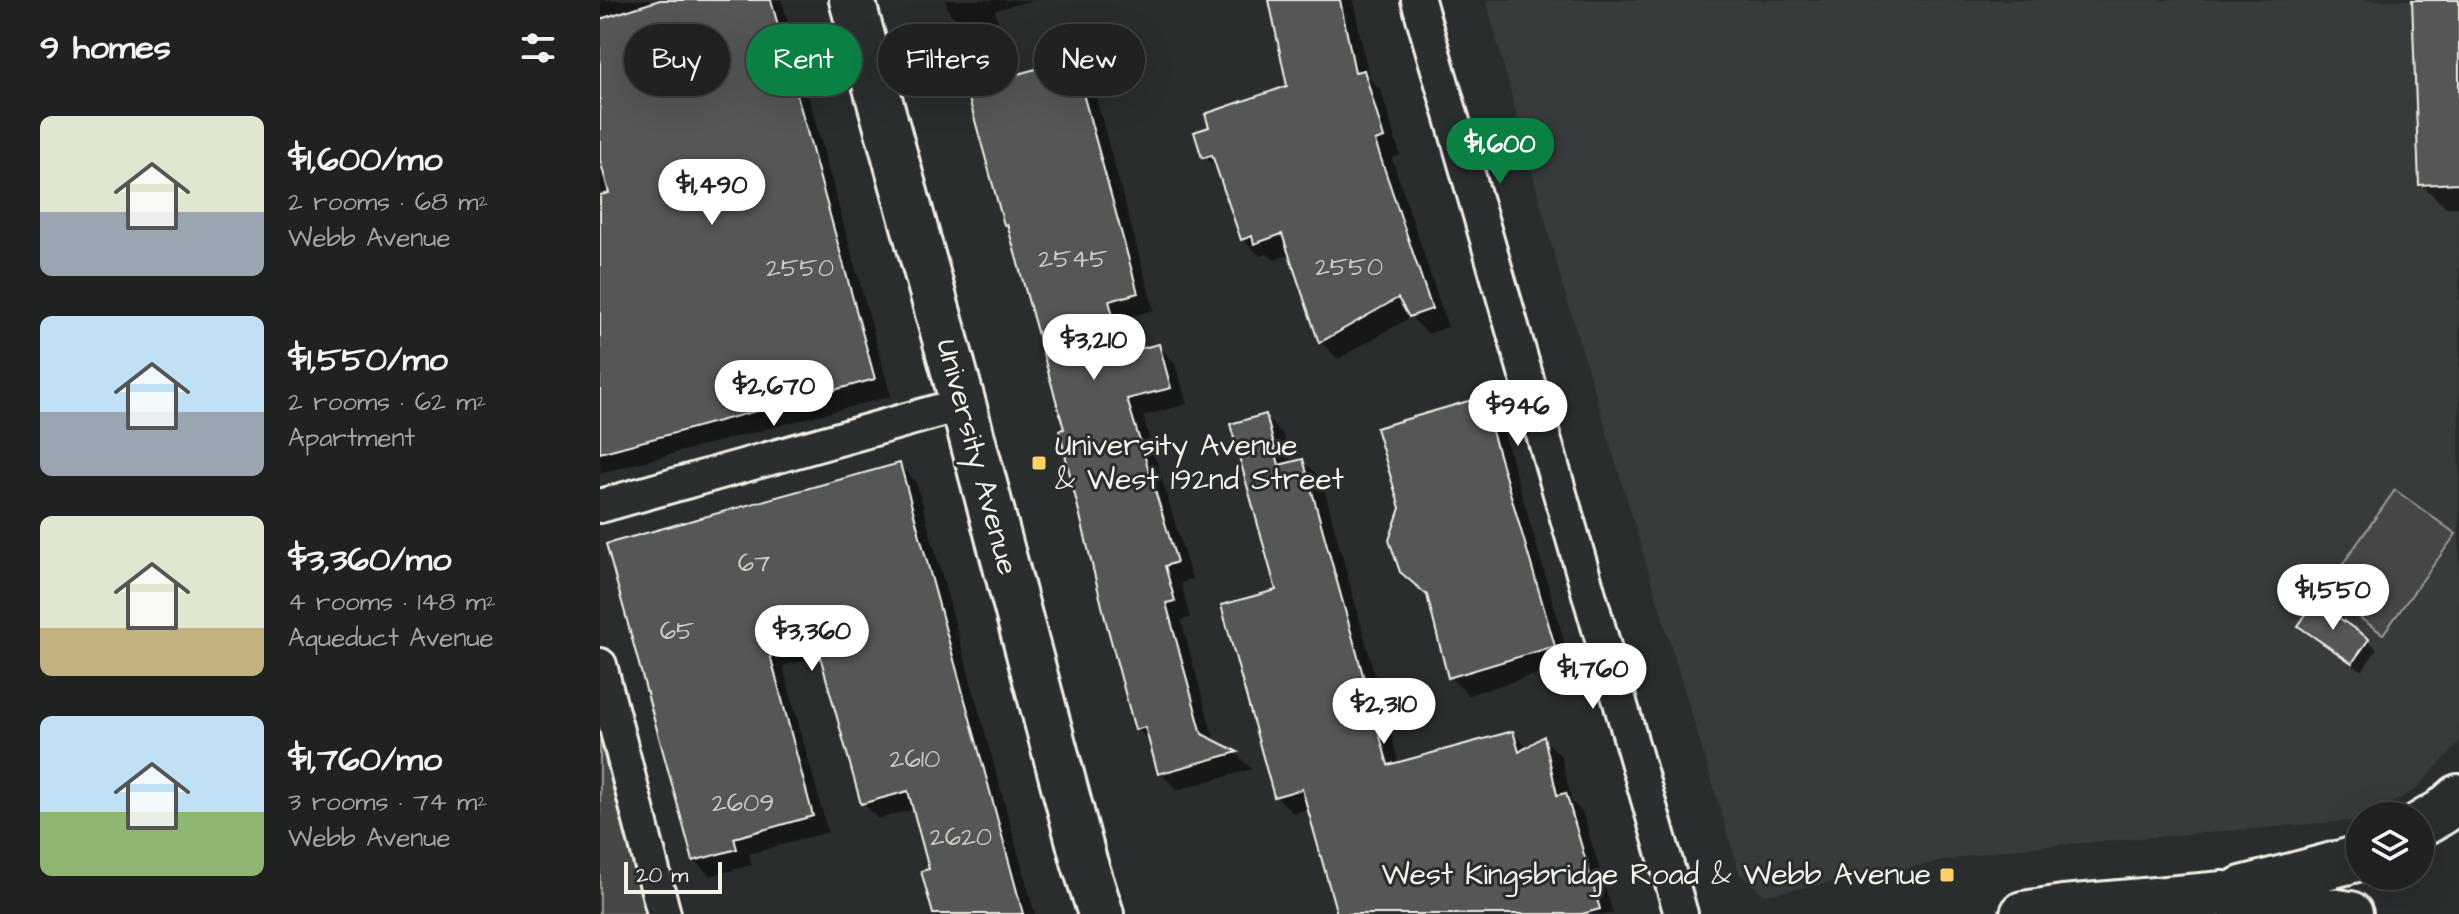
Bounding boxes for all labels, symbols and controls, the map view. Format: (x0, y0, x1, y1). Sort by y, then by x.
text: 9 homes (40, 24, 171, 72)
chip: Buy (624, 24, 730, 96)
chip: Rent (746, 24, 862, 96)
chip: Filters (878, 24, 1018, 96)
chip: New (1034, 24, 1145, 96)
icon: filters (516, 26, 560, 70)
pin: $1,600 (1435, 118, 1565, 186)
text: $1,600 (1464, 126, 1536, 162)
text: $1,600/mo (288, 136, 443, 184)
icon: home (104, 148, 200, 244)
pin: $1,490 (647, 159, 777, 227)
text: $1,490 (676, 167, 748, 203)
text: 2 rooms · 68 m² (288, 184, 488, 220)
text: Webb Avenue (288, 220, 451, 256)
house number: 2545 (1038, 241, 1108, 277)
house number: 2550 (1315, 249, 1383, 285)
house number: 2550 (766, 250, 834, 286)
pin: $3,210 (1029, 314, 1159, 382)
text: $3,210 (1061, 322, 1127, 358)
street label: University Avenue (924, 334, 1029, 580)
text: $1,550/mo (288, 336, 448, 384)
icon: home (104, 348, 200, 444)
pin: $2,670 (709, 360, 839, 428)
text: $2,670 (733, 368, 815, 404)
pin: $946 (1471, 380, 1565, 448)
text: 2 rooms · 62 m² (288, 384, 486, 420)
text: $946 (1486, 388, 1550, 424)
text: Apartment (288, 420, 415, 456)
place label: University Avenue & West 192nd Street (1055, 425, 1344, 501)
marker: University Avenue & West 192nd Street (1030, 454, 1048, 472)
text: $3,360/mo (288, 536, 451, 584)
house number: 67 (738, 545, 770, 581)
icon: home (104, 548, 200, 644)
pin: $1,550 (2268, 564, 2398, 632)
text: $1,550 (2295, 572, 2371, 608)
text: 4 rooms · 148 m² (288, 584, 496, 620)
pin: $3,360 (747, 605, 877, 673)
house number: 65 (660, 613, 694, 649)
text: $3,360 (773, 613, 851, 649)
text: Aqueduct Avenue (288, 620, 494, 656)
pin: $1,760 (1528, 643, 1658, 711)
text: $1,760 (1557, 651, 1629, 687)
pin: $2,310 (1319, 678, 1449, 746)
text: $2,310 (1351, 686, 1417, 722)
text: $1,760/mo (288, 736, 442, 784)
house number: 2610 (890, 741, 940, 777)
icon: home (104, 748, 200, 844)
text: 3 rooms · 74 m² (288, 784, 487, 820)
house number: 2609 (712, 785, 774, 821)
map controls (2346, 802, 2434, 890)
button: layers (2346, 802, 2434, 890)
house number: 2620 (930, 819, 992, 855)
text: Webb Avenue (288, 820, 451, 856)
place label: West Kingsbridge Road & Webb Avenue (1381, 854, 1931, 897)
scale bar (624, 858, 722, 894)
text: 20 m (636, 860, 688, 891)
marker: West Kingsbridge Road & Webb Avenue (1938, 866, 1956, 884)

